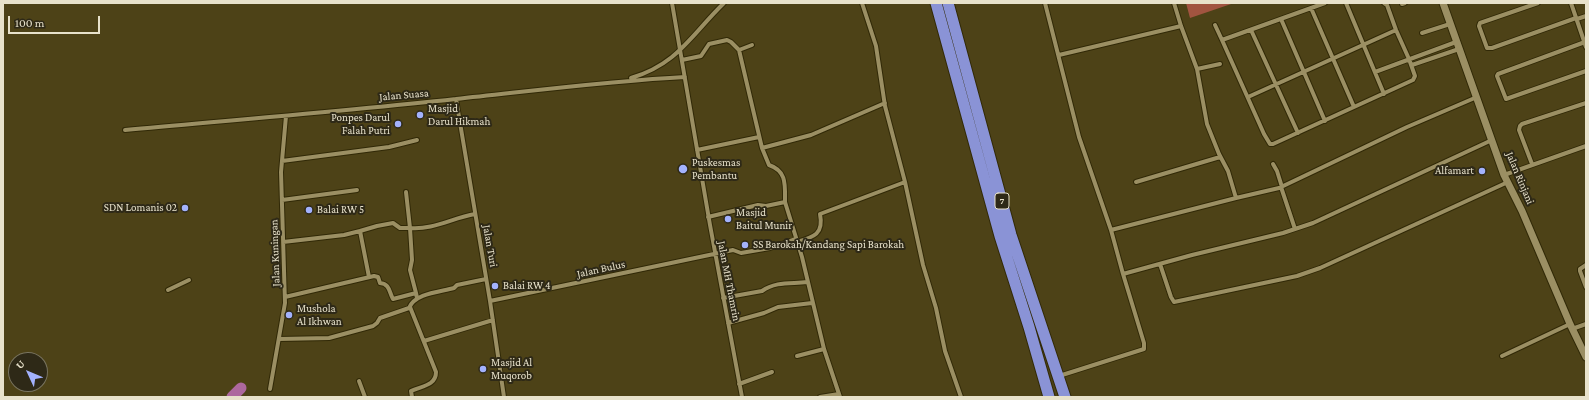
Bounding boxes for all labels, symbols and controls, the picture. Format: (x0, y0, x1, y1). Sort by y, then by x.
scale bar (10, 8, 102, 34)
text: 100 m (15, 16, 44, 30)
street label: Jalan Suasa (379, 86, 429, 104)
place label: Masjid Darul Hikmah (428, 102, 490, 128)
marker: Masjid Darul Hikmah (415, 110, 425, 120)
place label: Ponpes Darul Falah Putri (331, 111, 390, 137)
marker: Ponpes Darul Falah Putri (393, 119, 403, 129)
street label: Jalan Rinjani (1503, 150, 1537, 206)
place label: Puskesmas Pembantu (692, 156, 740, 182)
marker: Puskesmas Pembantu (677, 163, 689, 175)
place label: Alfamart (1435, 164, 1474, 178)
marker: Alfamart (1477, 166, 1487, 176)
road number: 7 (995, 193, 1009, 209)
place label: SDN Lomanis 02 (104, 201, 177, 215)
marker: SDN Lomanis 02 (180, 203, 190, 213)
place label: Balai RW 5 (317, 203, 364, 217)
marker: Balai RW 5 (304, 205, 314, 215)
place label: Masjid Baitul Munir (736, 206, 792, 232)
marker: Masjid Baitul Munir (723, 214, 733, 224)
street label: Jalan Kuningan (267, 219, 283, 287)
street label: Jalan Turi (480, 224, 500, 268)
place label: SS Barokah/Kandang Sapi Barokah (753, 238, 904, 252)
street label: Jalan MH Thamrin (715, 240, 743, 322)
marker: SS Barokah/Kandang Sapi Barokah (740, 240, 750, 250)
street label: Jalan Bulus (576, 257, 626, 281)
place label: Balai RW 4 (503, 279, 551, 293)
marker: Balai RW 4 (490, 281, 500, 291)
place label: Mushola Al Ikhwan (297, 302, 342, 328)
marker: Mushola Al Ikhwan (284, 310, 294, 320)
north arrow (8, 352, 48, 392)
place label: Masjid Al Muqorob (491, 356, 532, 382)
text: U (13, 357, 27, 371)
marker: Masjid Al Muqorob (478, 364, 488, 374)

